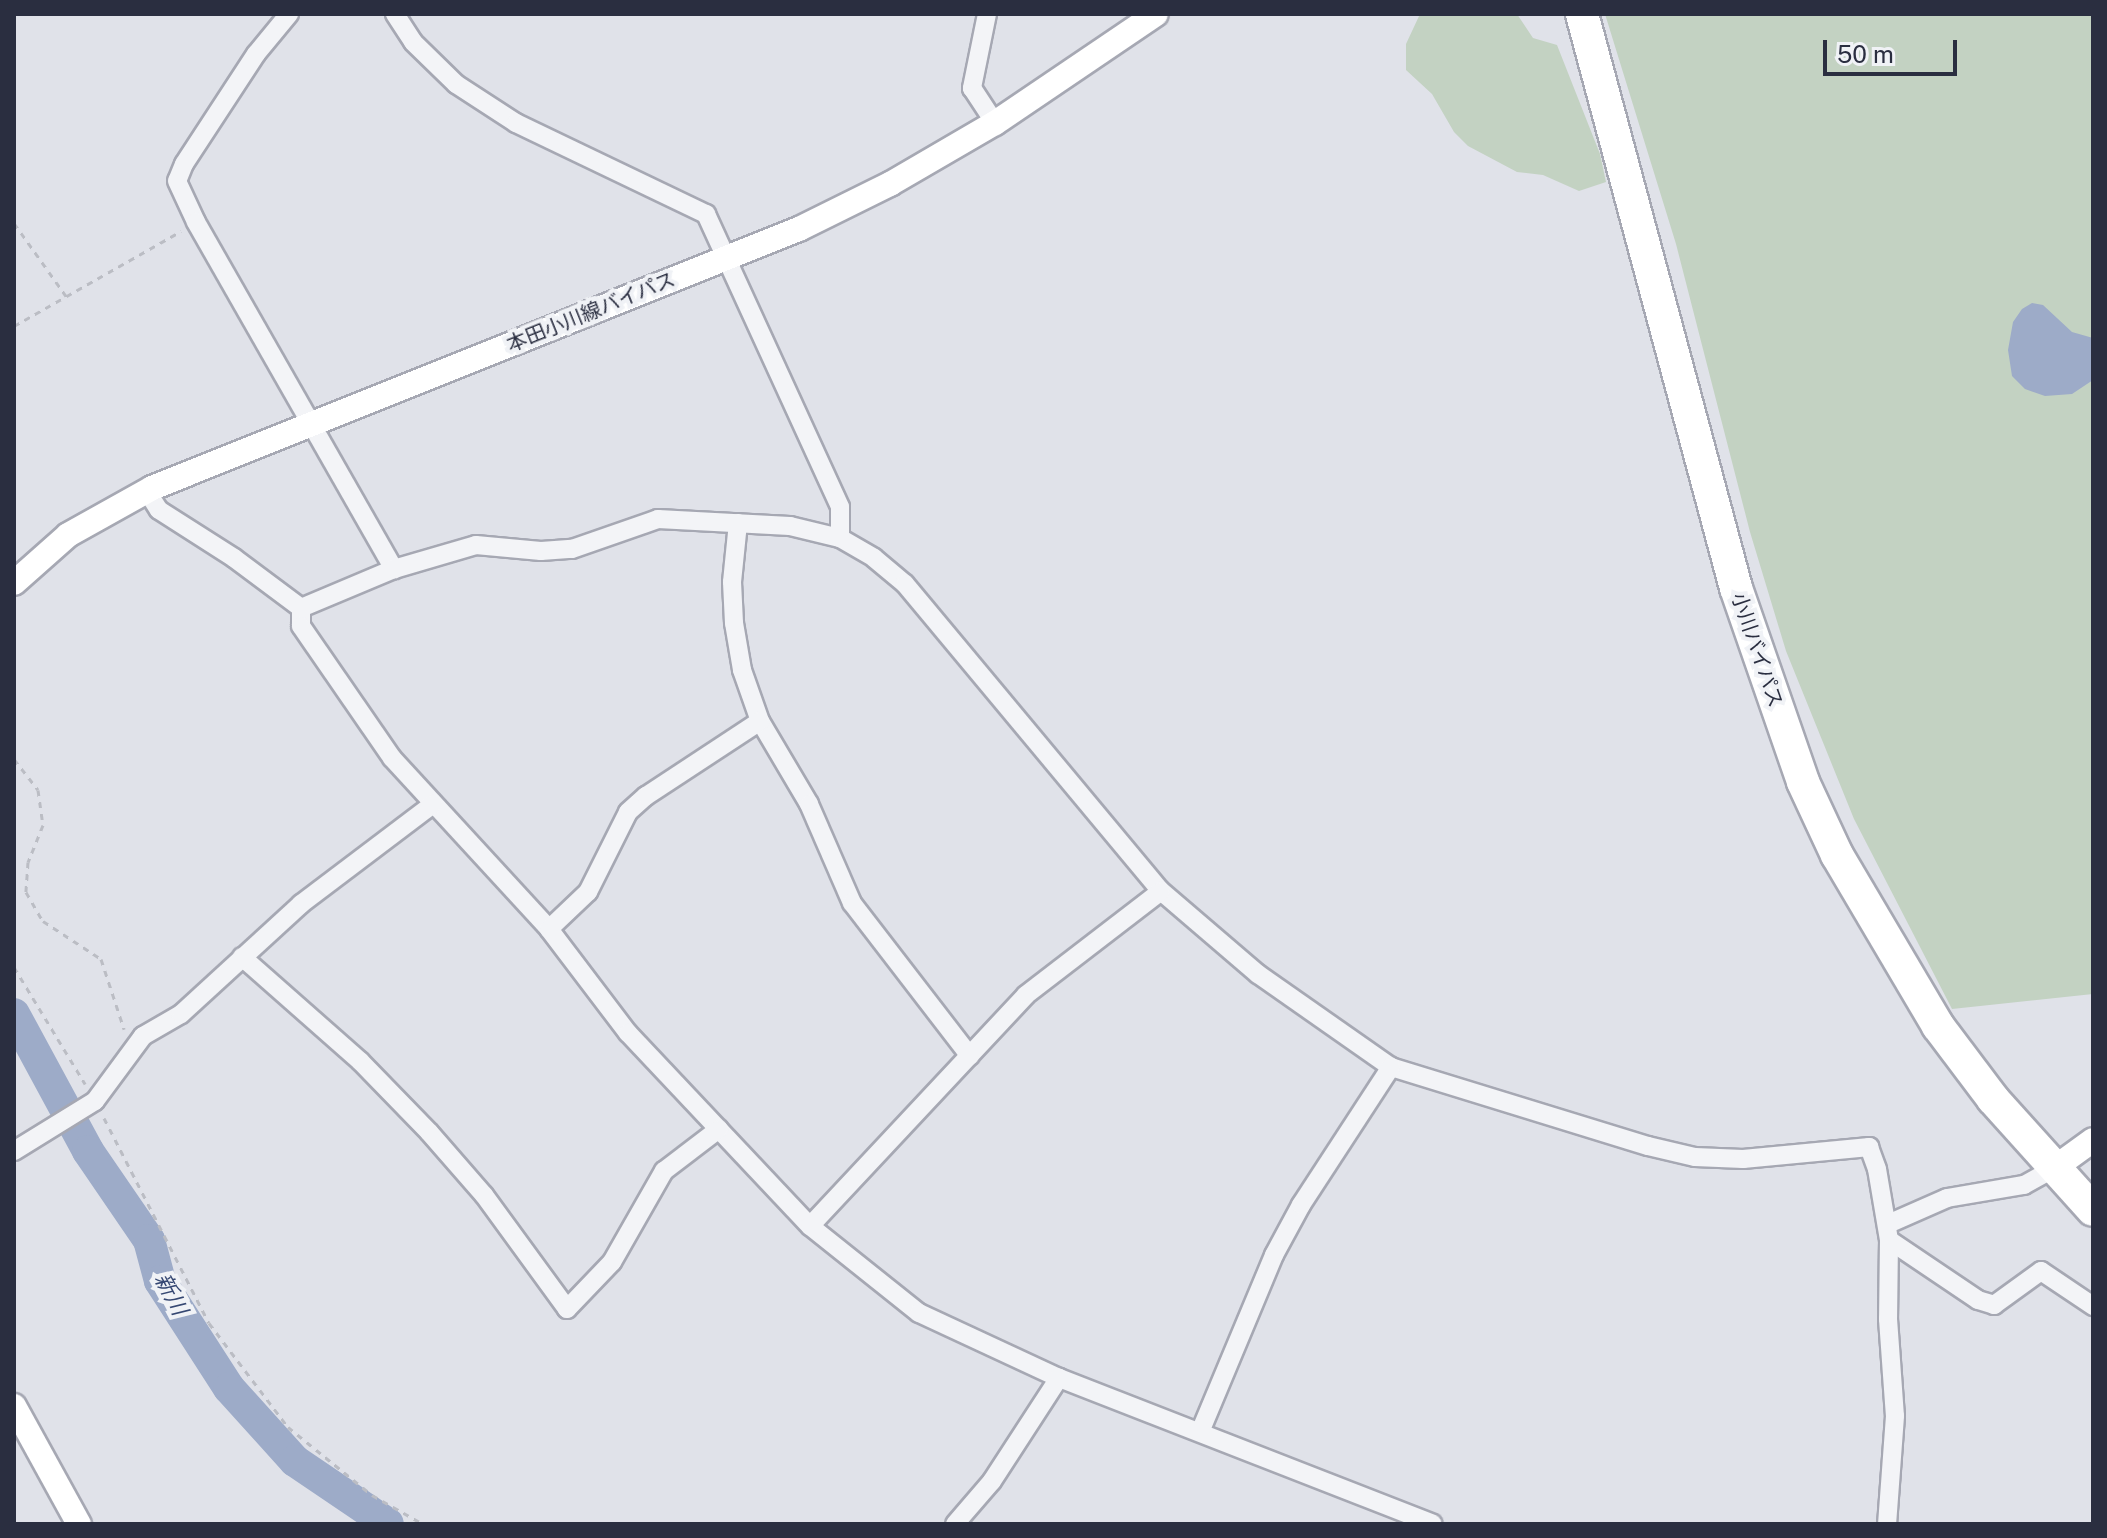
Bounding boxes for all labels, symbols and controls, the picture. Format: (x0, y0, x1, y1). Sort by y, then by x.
scale bar (1827, 24, 1961, 74)
text: 50 m (1837, 40, 1894, 68)
street label: 本田小川線バイパス (503, 267, 679, 357)
street label: 小川バイパス (1726, 589, 1788, 711)
water label: 新川 (149, 1268, 193, 1320)

